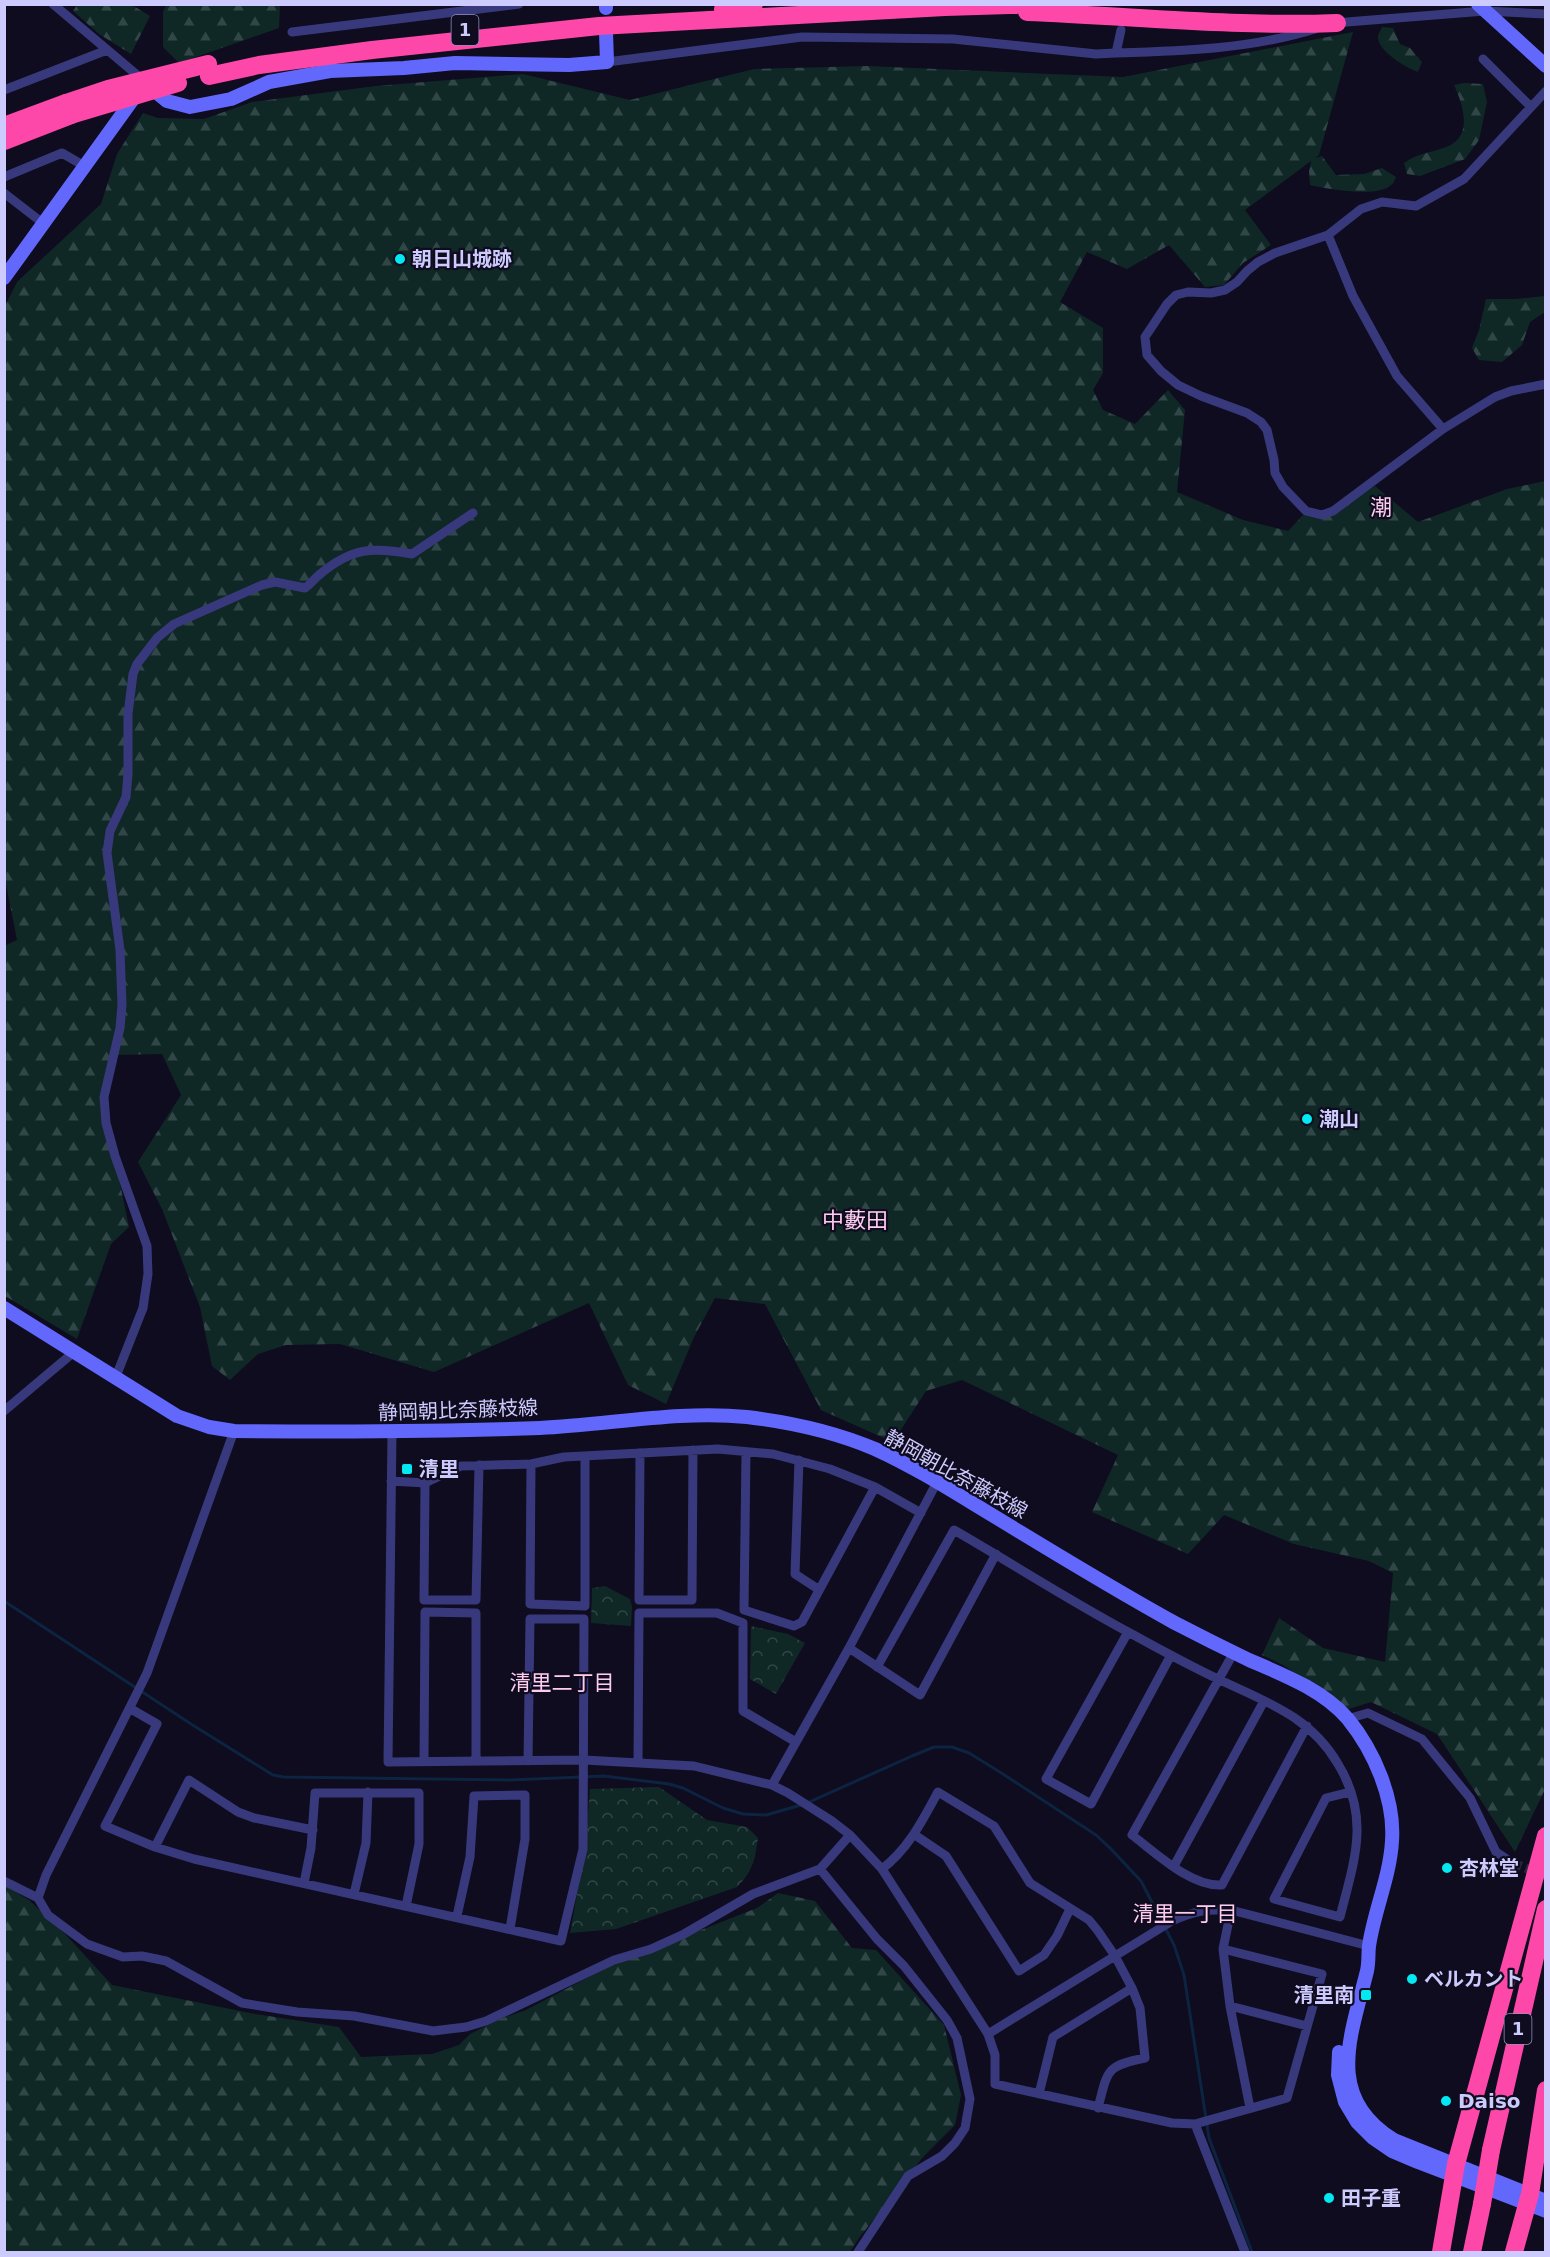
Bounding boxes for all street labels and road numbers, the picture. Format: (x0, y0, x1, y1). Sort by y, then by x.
road number: 1 (452, 15, 478, 45)
street label: 静岡朝比奈藤枝線 (378, 1395, 538, 1425)
street label: 静岡朝比奈藤枝線 (880, 1425, 1032, 1523)
road number: 1 (1504, 2014, 1532, 2044)

